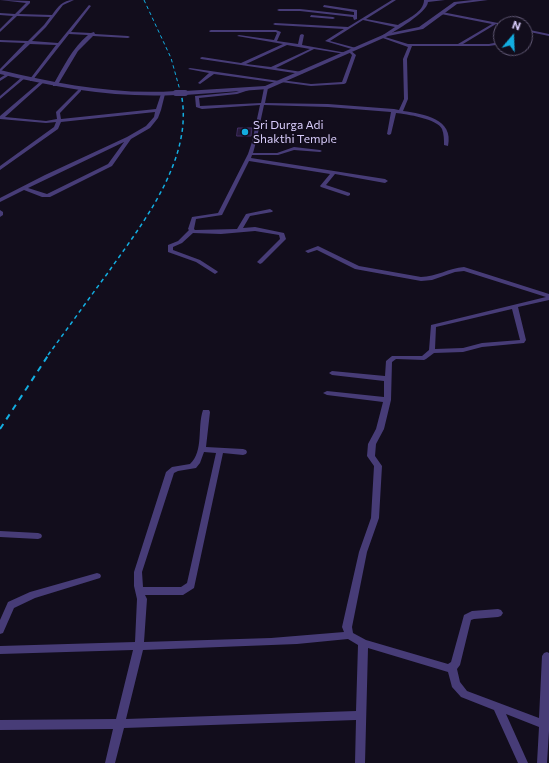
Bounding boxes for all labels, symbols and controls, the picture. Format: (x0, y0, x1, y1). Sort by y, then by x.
north arrow (493, 16, 533, 56)
text: N (511, 18, 523, 33)
place label: Sri Durga Adi Shakthi Temple (253, 118, 337, 146)
marker: Sri Durga Adi Shakthi Temple (240, 127, 250, 137)

